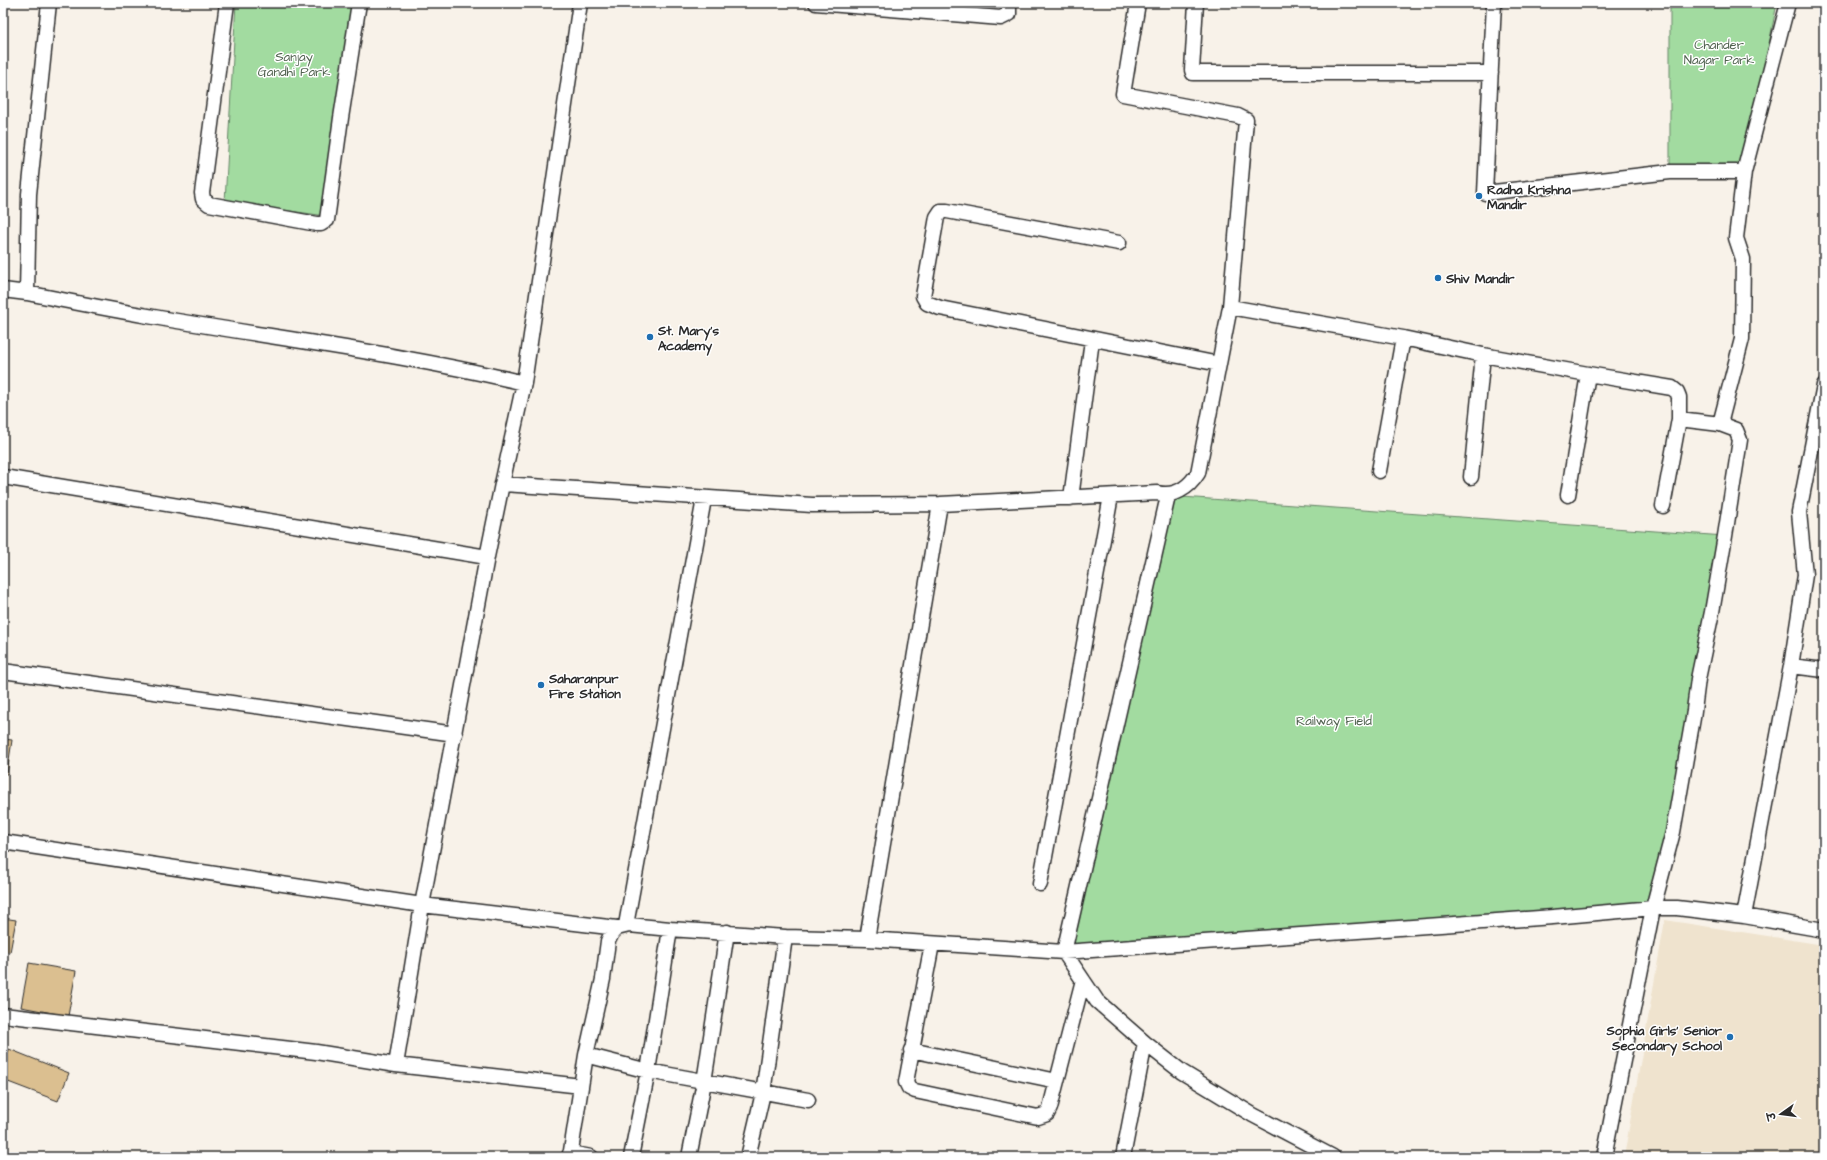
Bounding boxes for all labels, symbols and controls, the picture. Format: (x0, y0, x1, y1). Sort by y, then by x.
park label: Chander Nagar Park (1684, 36, 1754, 70)
park label: Sanjay Gandhi Park (258, 48, 330, 81)
place label: Radha Krishna Mandir (1487, 181, 1571, 214)
marker: Radha Krishna Mandir (1474, 191, 1484, 201)
place label: Shiv Mandir (1445, 270, 1515, 288)
marker: Shiv Mandir (1433, 273, 1443, 283)
place label: St. Mary's Academy (657, 322, 719, 356)
marker: St. Mary's Academy (645, 332, 655, 342)
place label: Saharanpur Fire Station (548, 670, 621, 703)
marker: Saharanpur Fire Station (536, 680, 546, 690)
park label: Railway Field (1296, 712, 1372, 731)
place label: Sophia Girls' Senior Secondary School (1606, 1022, 1723, 1056)
marker: Sophia Girls' Senior Secondary School (1725, 1032, 1735, 1042)
north arrow (1761, 1094, 1801, 1134)
text: उ (1763, 1109, 1780, 1123)

